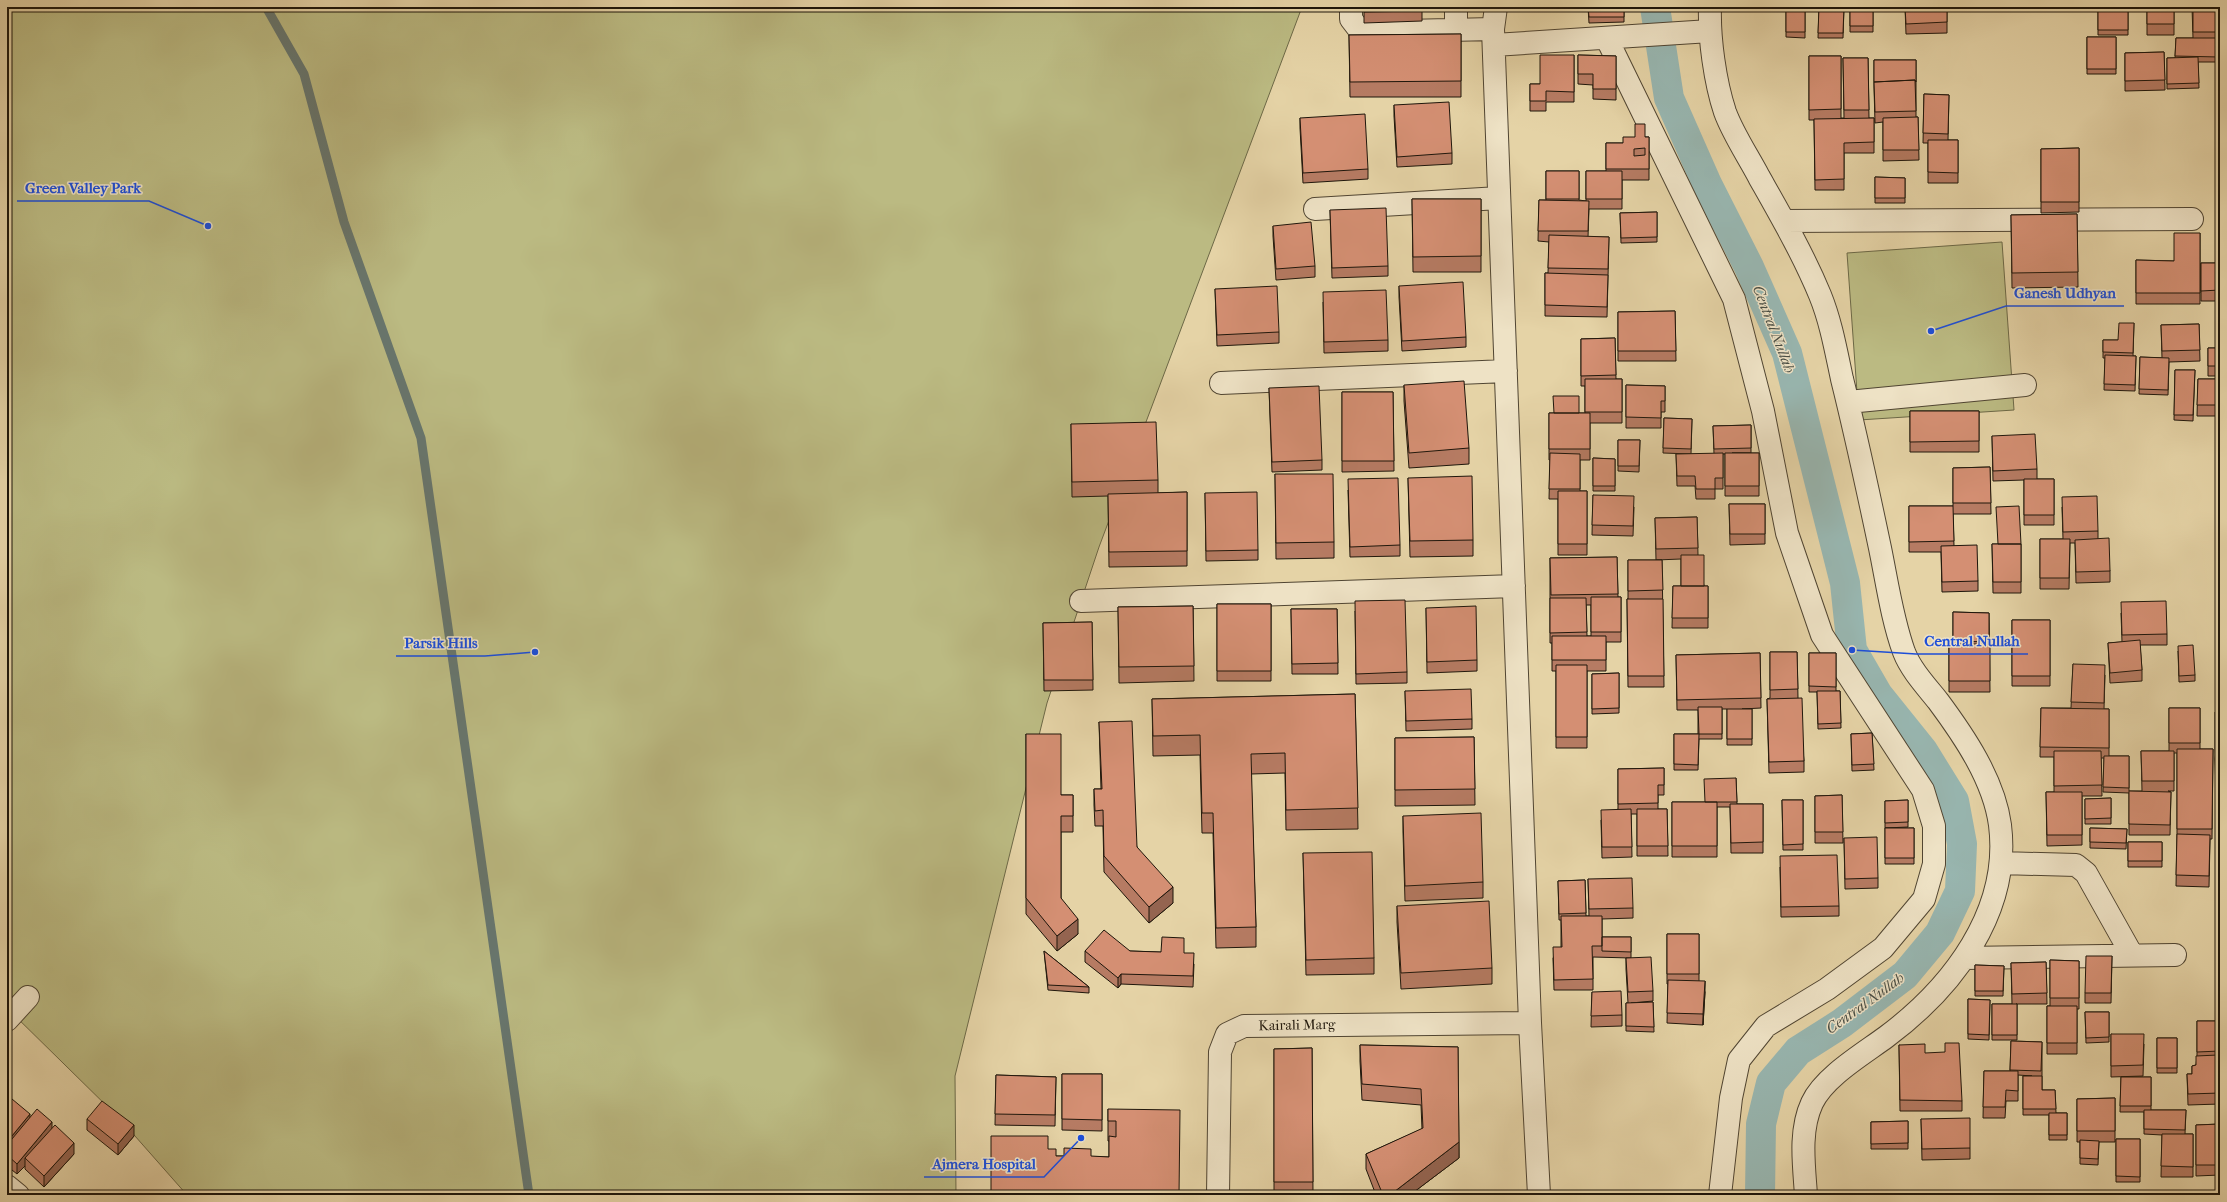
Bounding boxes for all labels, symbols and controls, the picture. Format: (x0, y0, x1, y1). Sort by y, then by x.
callout: Green Valley Park (17, 174, 149, 201)
text: Green Valley Park (25, 179, 142, 197)
callout: Ganesh Udhyan (2006, 279, 2124, 306)
water label: Central Nullah (1749, 283, 1799, 376)
text: Ganesh Udhyan (2014, 284, 2116, 302)
callout: Central Nullah (1916, 627, 2028, 654)
callout: Parsik Hills (396, 629, 485, 656)
text: Central Nullah (1924, 632, 2020, 650)
text: Parsik Hills (404, 634, 478, 652)
water label: Central Nullah (1822, 968, 1908, 1037)
street label: Kairali Marg (1258, 1016, 1336, 1034)
callout: Ajmera Hospital (924, 1150, 1044, 1177)
text: Ajmera Hospital (931, 1155, 1037, 1173)

